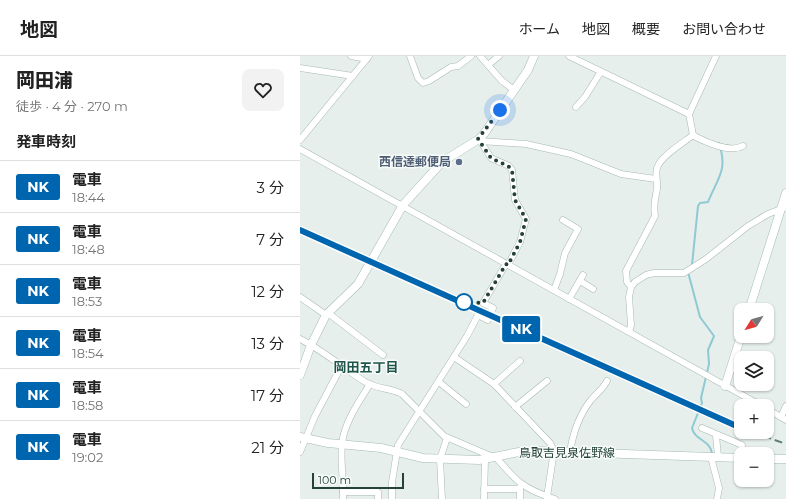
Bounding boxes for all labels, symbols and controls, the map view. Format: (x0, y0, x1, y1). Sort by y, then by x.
text: 地図 (20, 18, 58, 41)
text: ホーム (518, 20, 560, 38)
text: 地図 (582, 20, 610, 38)
text: 概要 (632, 20, 660, 38)
text: お問い合わせ (682, 20, 766, 38)
text: 岡田浦 (16, 69, 73, 92)
button: heart (242, 69, 284, 111)
text: 徒歩 · 4 分 · 270 m (16, 98, 128, 114)
your location (490, 100, 510, 120)
text: 発車時刻 (16, 132, 76, 151)
place label: 西信達郵便局 (379, 154, 451, 169)
marker: 西信達郵便局 (454, 157, 464, 167)
text: 電車 (72, 170, 102, 189)
text: NK (27, 178, 49, 196)
text: 3 分 (257, 178, 284, 197)
text: 18:44 (72, 189, 105, 205)
text: 電車 (72, 222, 102, 241)
text: NK (27, 230, 49, 248)
text: 7 分 (256, 230, 284, 249)
text: 18:48 (72, 241, 105, 257)
text: 電車 (72, 274, 102, 293)
text: NK (27, 282, 49, 300)
text: 12 分 (251, 282, 284, 301)
text: 18:53 (72, 293, 102, 309)
unlabelled marker (455, 293, 473, 311)
north arrow (734, 303, 774, 343)
map controls (734, 303, 774, 487)
line badge: NK (503, 316, 539, 342)
text: NK (510, 320, 532, 338)
text: 電車 (72, 326, 102, 345)
text: NK (27, 334, 49, 352)
text: 13 分 (251, 334, 284, 353)
text: 18:54 (72, 345, 104, 361)
button: layers (734, 351, 774, 391)
district label: 岡田五丁目 (333, 359, 399, 375)
text: 電車 (72, 378, 102, 397)
text: NK (27, 386, 49, 404)
text: 17 分 (251, 386, 284, 405)
text: 18:58 (72, 397, 103, 413)
button: + (734, 399, 774, 439)
text: 電車 (72, 430, 102, 449)
text: NK (27, 438, 49, 456)
text: 21 分 (251, 438, 284, 457)
street label: 鳥取吉見泉佐野線 (519, 445, 615, 460)
button: − (734, 447, 774, 487)
text: 19:02 (72, 449, 103, 465)
scale bar (312, 471, 404, 490)
text: 100 m (318, 473, 351, 487)

